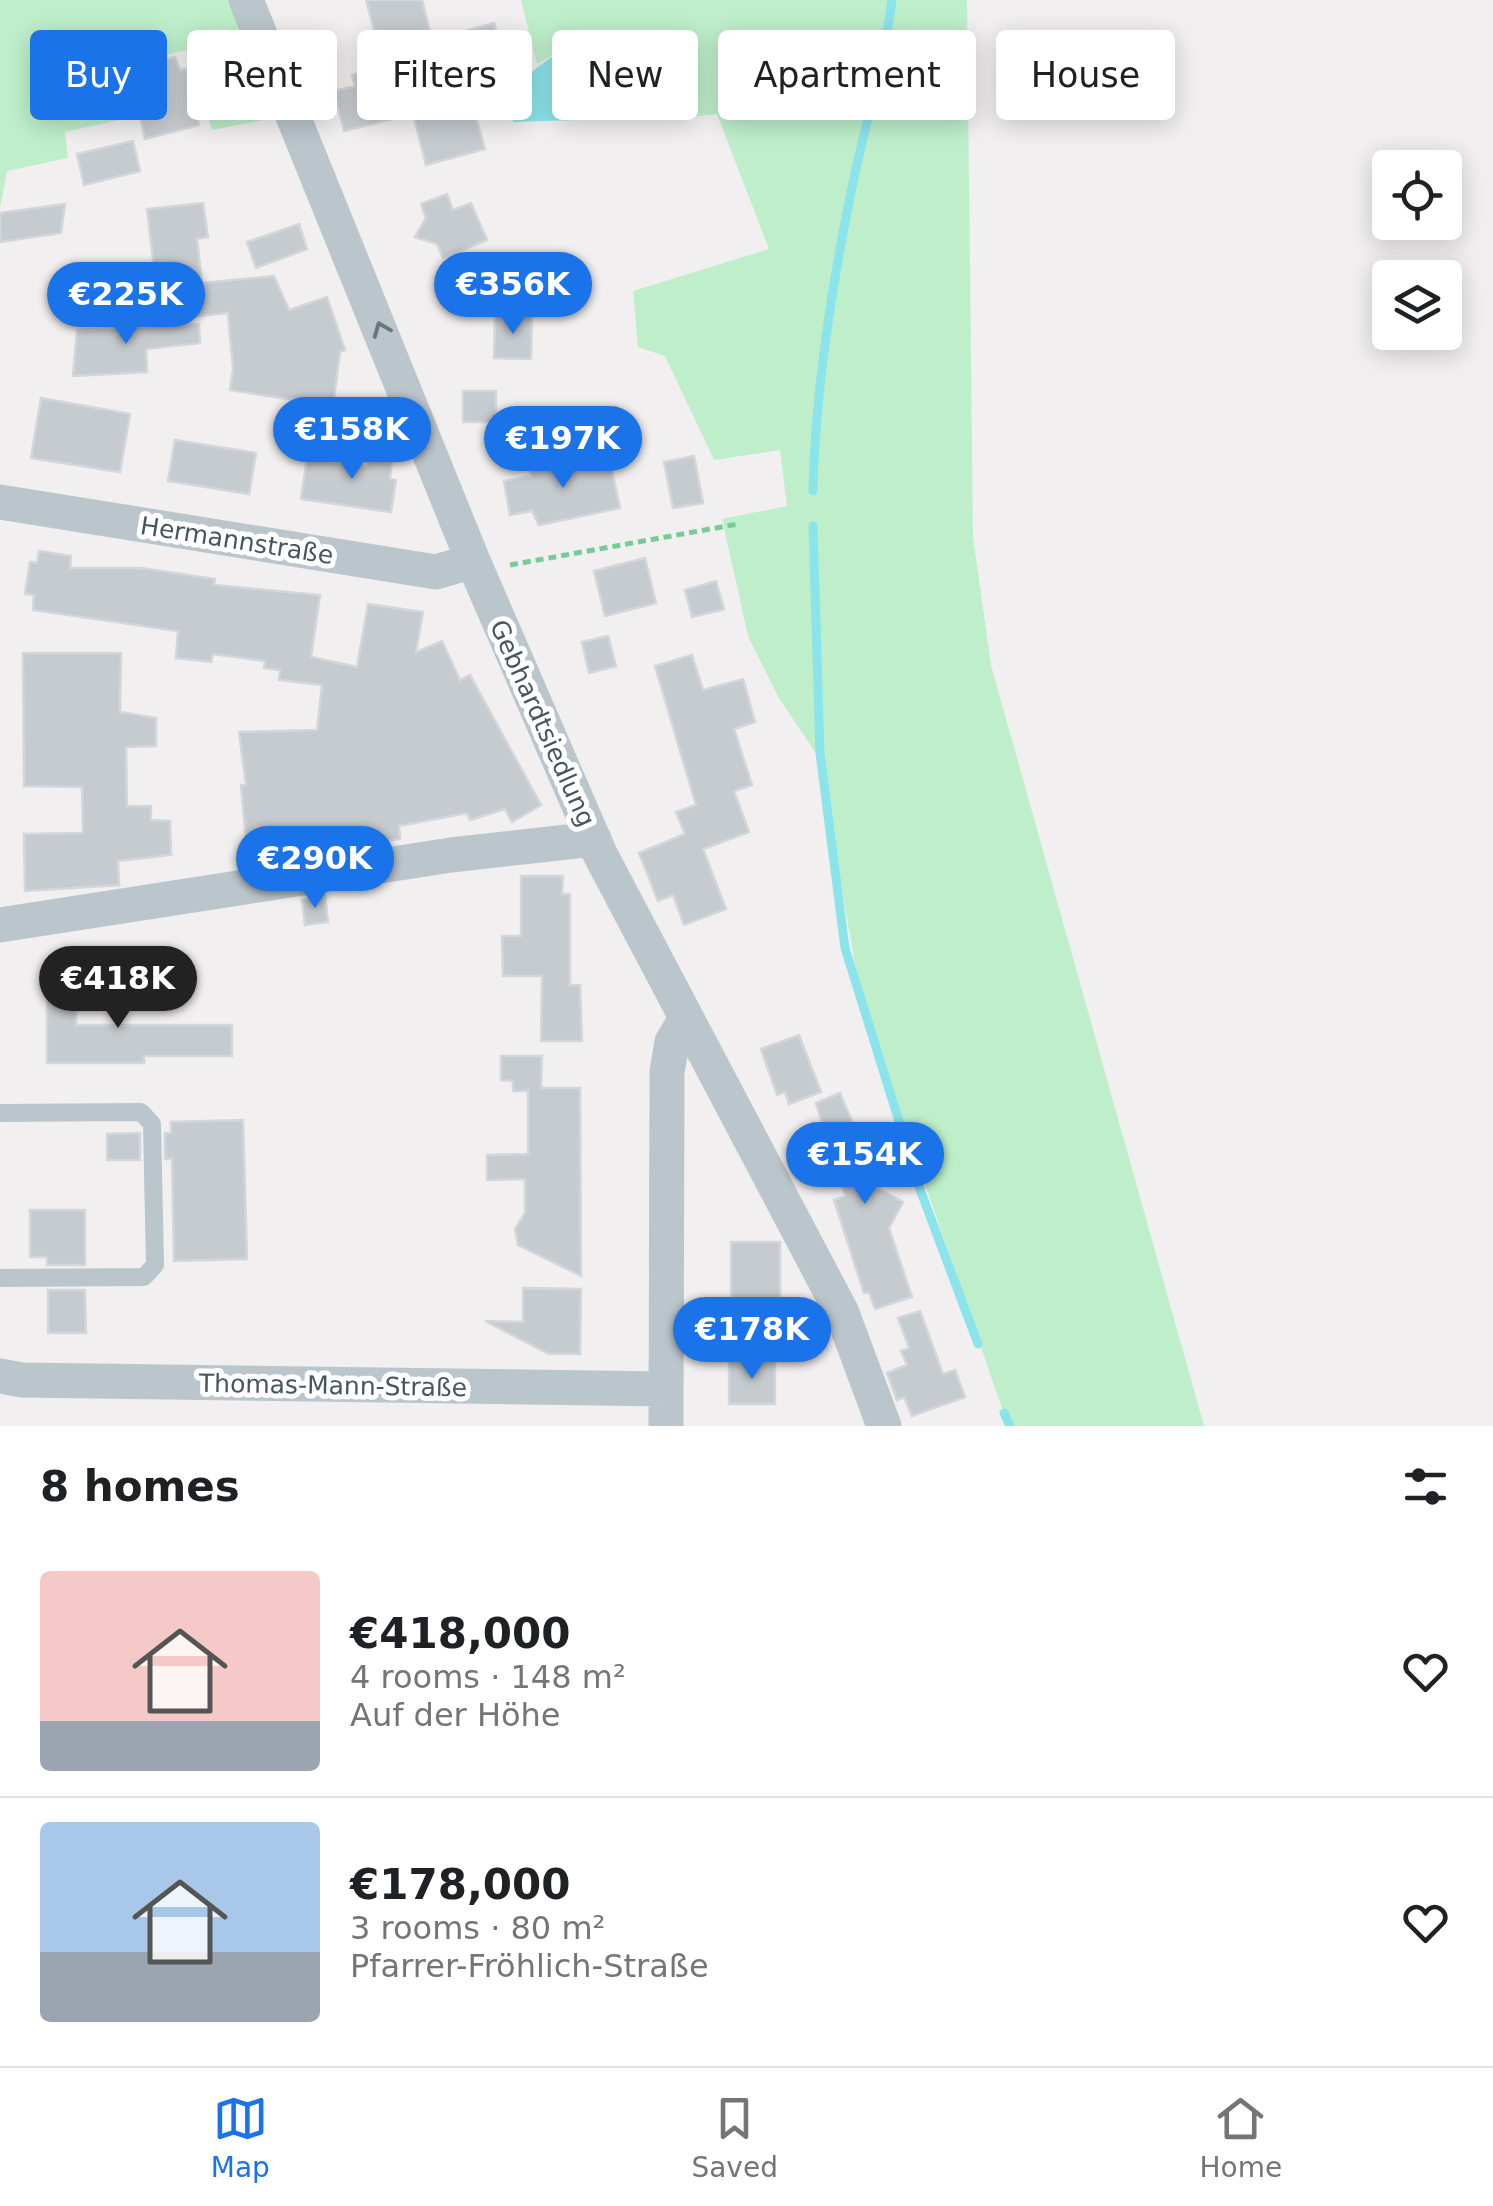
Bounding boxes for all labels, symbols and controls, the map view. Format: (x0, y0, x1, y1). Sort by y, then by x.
chip: Buy (30, 30, 167, 120)
chip: Rent (187, 30, 337, 120)
chip: Filters (357, 30, 532, 120)
chip: New (552, 30, 698, 120)
chip: Apartment (718, 30, 976, 120)
chip: House (996, 30, 1175, 120)
map controls (1372, 150, 1462, 350)
button: locate (1372, 150, 1462, 240)
pin: €356K (443, 252, 583, 337)
button: layers (1372, 260, 1462, 350)
pin: €225K (56, 262, 196, 347)
text: €356K (456, 265, 570, 303)
text: €225K (69, 275, 183, 313)
one-way arrow (372, 321, 392, 339)
pin: €158K (282, 397, 422, 482)
pin: €197K (493, 406, 633, 491)
text: €158K (295, 410, 409, 448)
text: €197K (506, 419, 620, 457)
street label: Hermannstraße (138, 511, 335, 570)
street label: Gebhardtsiedlung (484, 615, 601, 831)
pin: €290K (245, 826, 385, 911)
text: €290K (258, 839, 372, 877)
pin: €418K (48, 946, 188, 1031)
text: €418K (61, 959, 175, 997)
pin: €154K (795, 1122, 935, 1207)
text: €154K (808, 1135, 922, 1173)
pin: €178K (682, 1297, 822, 1382)
text: €178K (695, 1310, 809, 1348)
street label: Thomas-Mann-Straße (198, 1369, 467, 1402)
icon: filters (1398, 1459, 1453, 1514)
text: 8 homes (40, 1462, 240, 1511)
text: €418,000 (350, 1609, 571, 1658)
icon: home (120, 1611, 240, 1731)
icon: heart (1398, 1644, 1453, 1699)
text: 4 rooms · 148 m² (350, 1658, 626, 1696)
text: Auf der Höhe (350, 1696, 561, 1734)
text: €178,000 (350, 1860, 571, 1909)
icon: home (120, 1862, 240, 1982)
icon: heart (1398, 1895, 1453, 1950)
text: 3 rooms · 80 m² (350, 1909, 605, 1947)
text: Pfarrer-Fröhlich-Straße (350, 1947, 709, 1985)
tab: Map (211, 2091, 270, 2184)
tab: Saved (691, 2091, 778, 2184)
tab: Home (1200, 2091, 1282, 2184)

